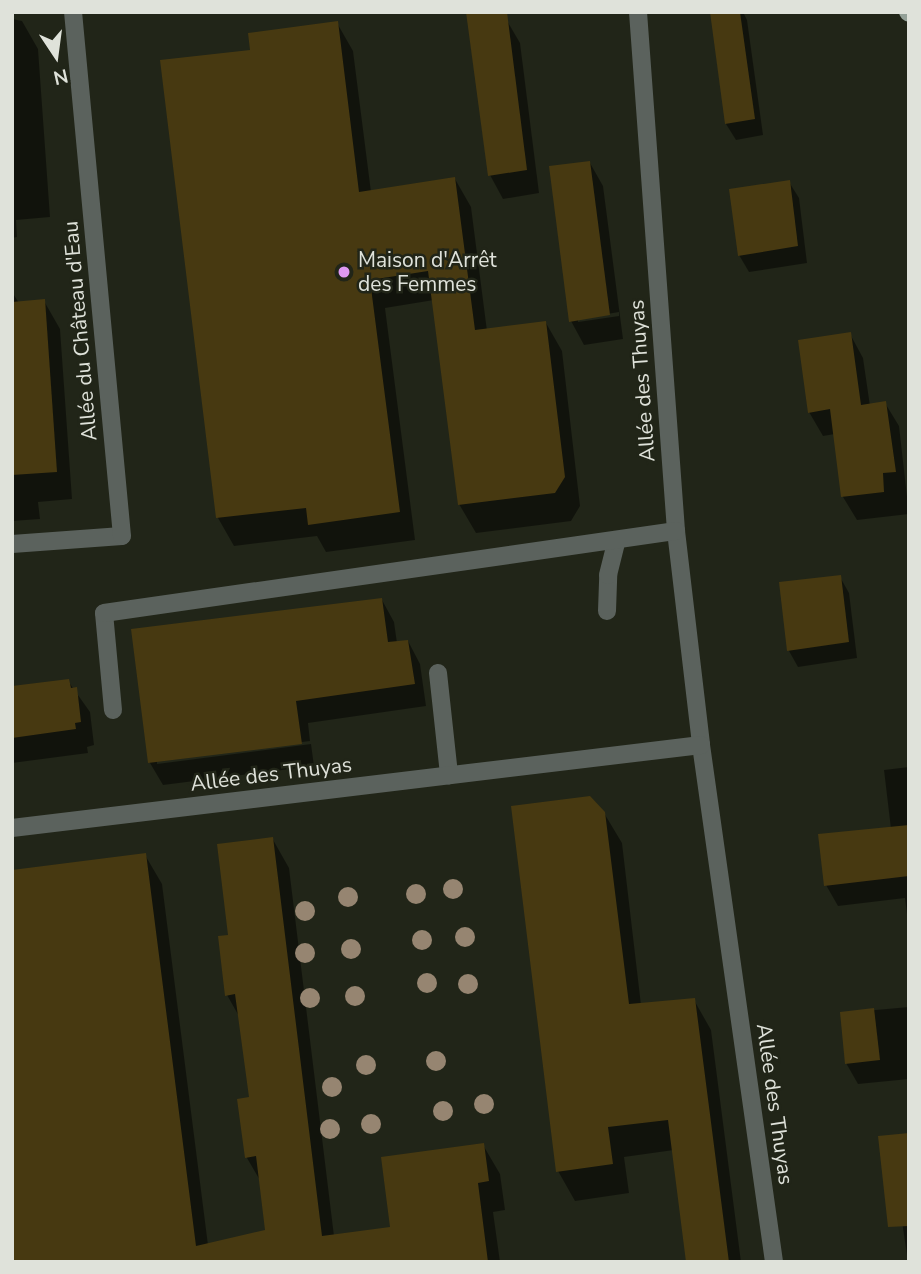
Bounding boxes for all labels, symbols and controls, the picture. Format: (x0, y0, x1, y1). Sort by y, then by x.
north arrow (21, 21, 91, 91)
text: N (51, 62, 71, 91)
street label: Allée du Château d'Eau (58, 220, 102, 442)
place label: Maison d'Arrêt des Femmes (358, 247, 497, 297)
marker: Maison d'Arrêt des Femmes (336, 264, 352, 280)
street label: Allée des Thuyas (624, 299, 660, 463)
street label: Allée des Thuyas (189, 752, 353, 796)
street label: Allée des Thuyas (751, 1022, 799, 1186)

